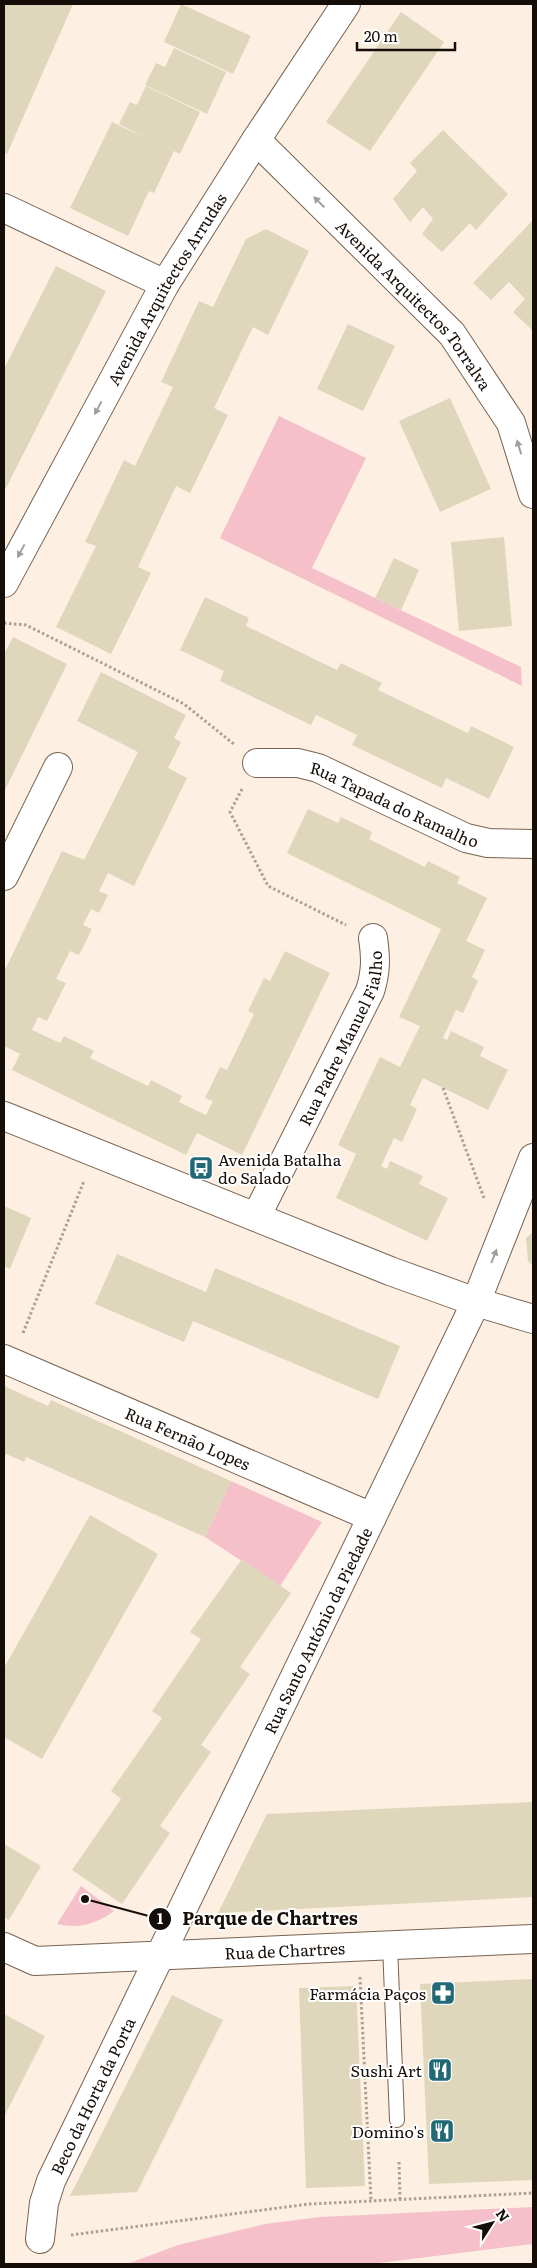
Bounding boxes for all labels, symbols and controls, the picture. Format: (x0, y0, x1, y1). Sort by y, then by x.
scale bar (357, 20, 454, 52)
text: 20 m (364, 24, 398, 47)
street label: Avenida Arquitectos Arrudas (101, 188, 232, 389)
one-way arrow (313, 196, 325, 208)
street label: Avenida Arquitectos Torralva (331, 214, 498, 395)
one-way arrow (94, 400, 102, 415)
one-way arrow (514, 440, 522, 455)
one-way arrow (17, 543, 25, 558)
street label: Rua Tapada do Ramalho (308, 755, 481, 852)
street label: Rua Padre Manuel Fialho (292, 950, 387, 1130)
place label: Avenida Batalha do Salado (218, 1147, 342, 1189)
bus stop icon: Avenida Batalha do Salado (188, 1155, 214, 1181)
one-way arrow (490, 1248, 498, 1263)
street label: Rua Fernão Lopes (121, 1400, 254, 1475)
street label: Rua Santo António da Piedade (257, 1523, 377, 1738)
callout: Parque de Chartres (147, 1902, 368, 1935)
text: Parque de Chartres (182, 1904, 358, 1931)
text: 1 (157, 1906, 163, 1929)
street label: Rua de Chartres (224, 1935, 346, 1965)
pharmacy icon: Farmácia Paços (430, 1980, 456, 2006)
place label: Farmácia Paços (309, 1981, 426, 2005)
street label: Beco da Horta da Porta (44, 2013, 141, 2178)
restaurant icon: Sushi Art (427, 2057, 453, 2083)
place label: Sushi Art (351, 2058, 423, 2082)
restaurant icon: Domino's (429, 2118, 455, 2144)
place label: Domino's (352, 2119, 424, 2143)
north arrow (467, 2198, 517, 2248)
text: N (492, 2204, 515, 2226)

